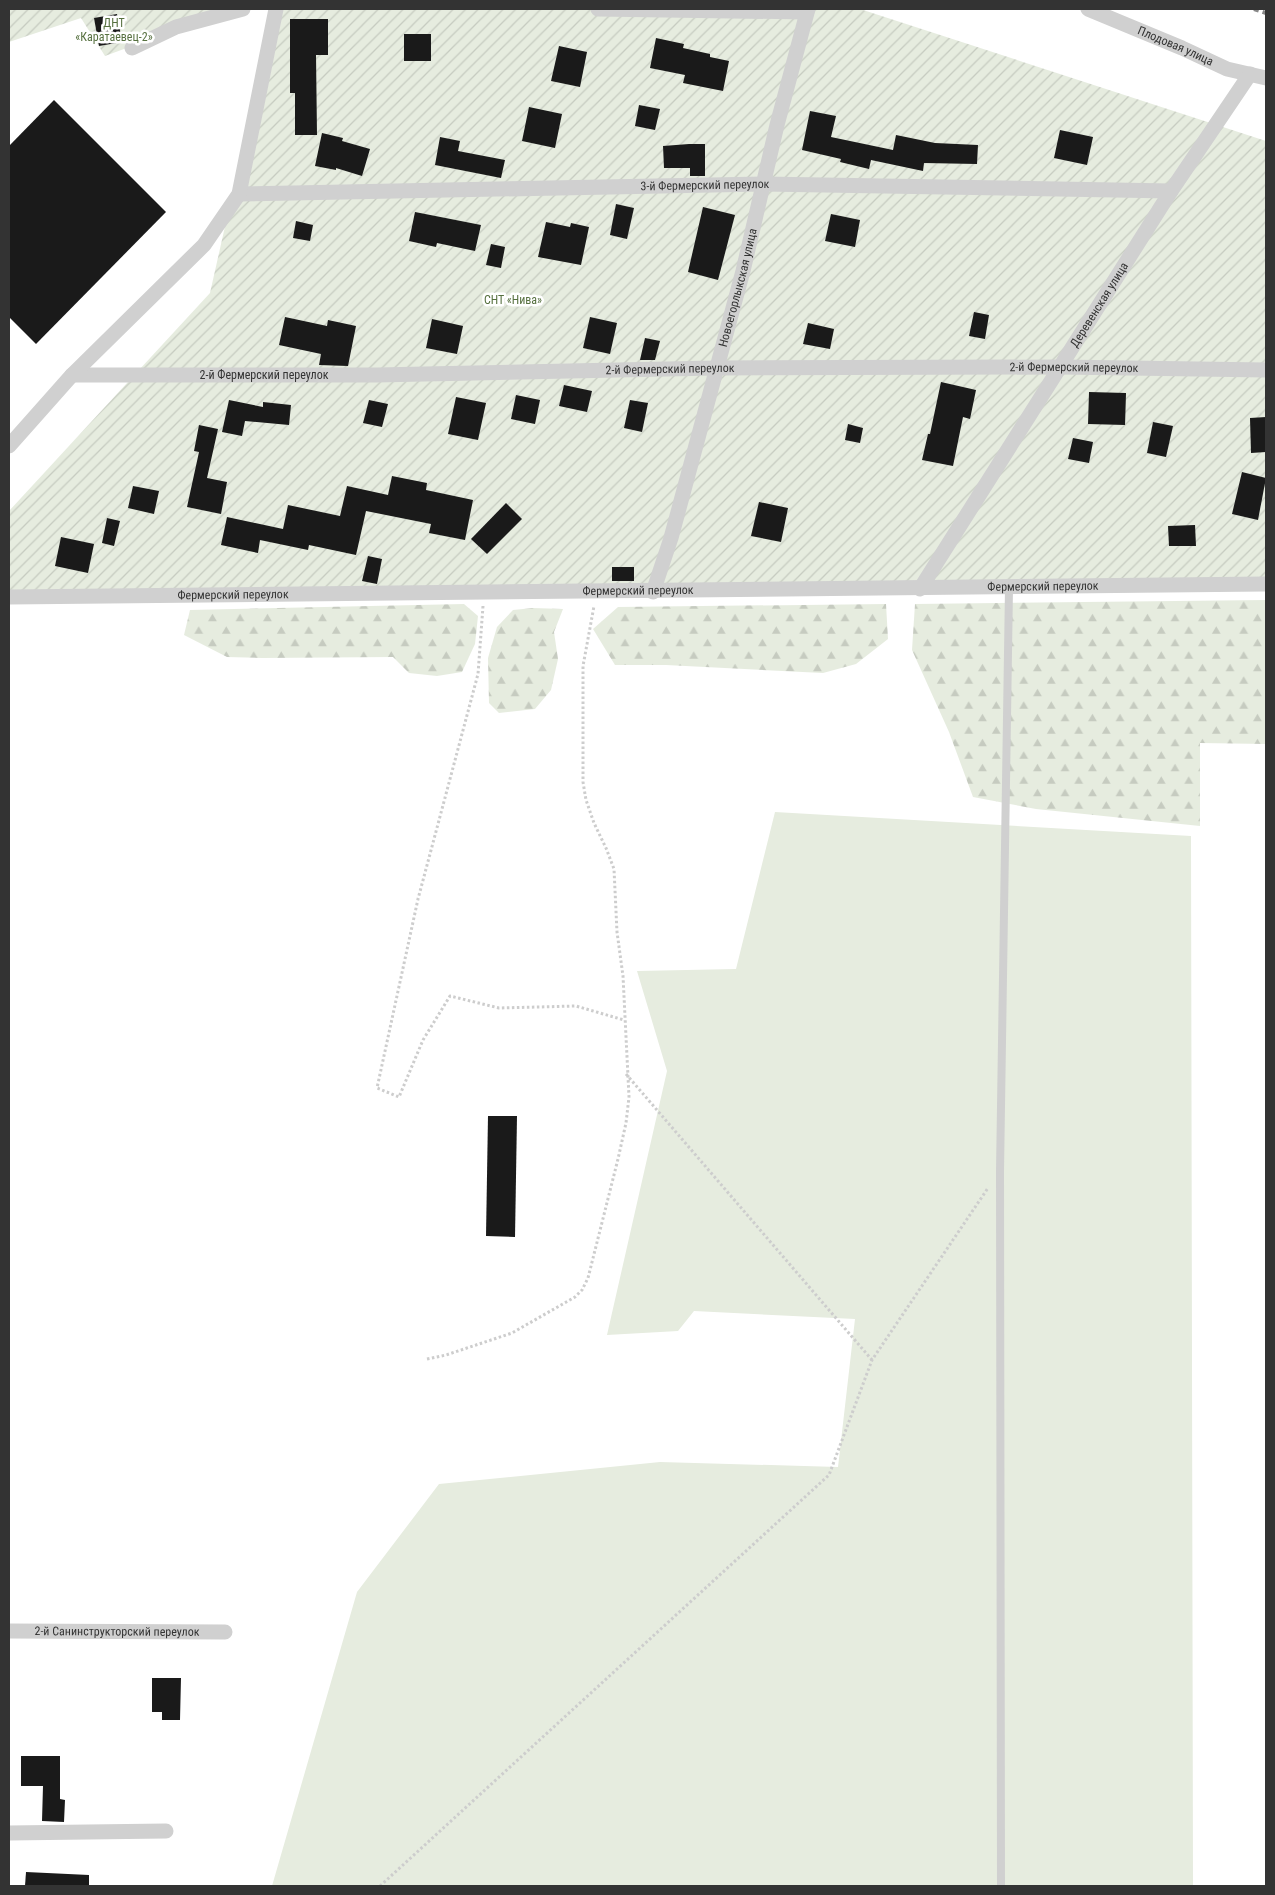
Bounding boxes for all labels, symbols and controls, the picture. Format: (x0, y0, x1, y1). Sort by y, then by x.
park label: ДНТ «Каратаевец-2» (75, 16, 153, 44)
street label: Плодовая улица (1136, 23, 1216, 69)
street label: 3-й Фермерский переулок (640, 177, 770, 193)
street label: Новоегорлыкская улица (716, 227, 760, 349)
street label: Деревенская улица (1067, 260, 1131, 350)
park label: СНТ «Нива» (484, 293, 542, 307)
street label: 2-й Фермерский переулок (1009, 360, 1139, 375)
street label: 2-й Фермерский переулок (605, 361, 735, 377)
street label: 2-й Фермерский переулок (199, 368, 329, 382)
street label: Фермерский переулок (987, 579, 1099, 594)
street label: Фермерский переулок (582, 583, 694, 598)
street label: Фермерский переулок (177, 587, 289, 602)
street label: 2-й Санинструкторский переулок (34, 1624, 200, 1639)

